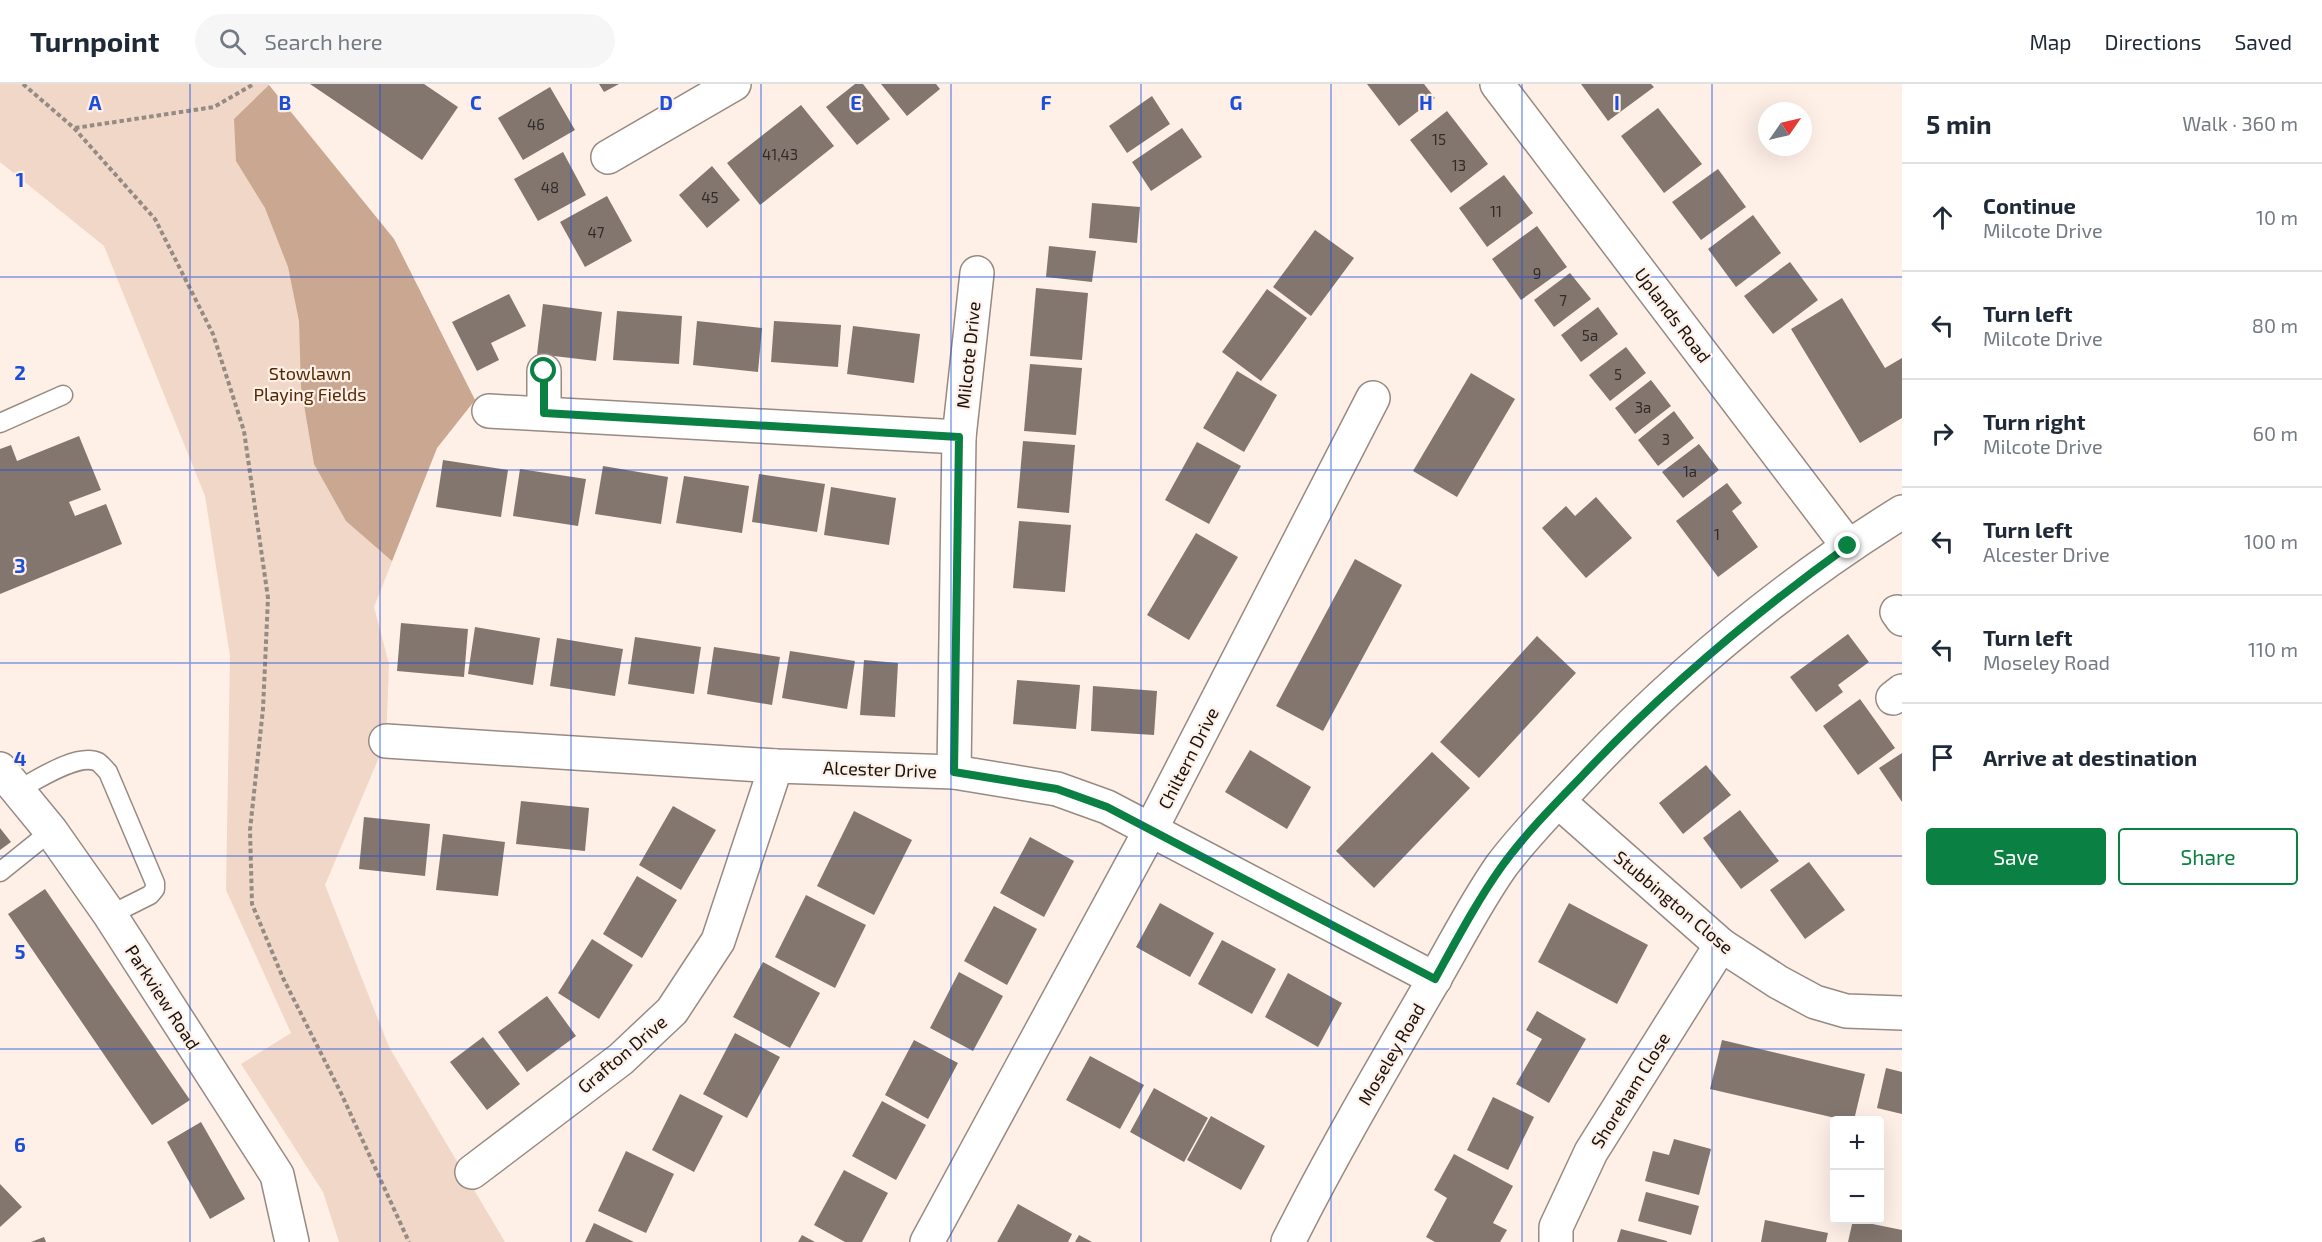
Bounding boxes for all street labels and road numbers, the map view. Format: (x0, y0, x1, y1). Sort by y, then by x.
street label: Uplands Road (1630, 263, 1716, 367)
street label: Milcote Drive (951, 300, 985, 410)
street label: Chiltern Drive (1153, 703, 1223, 813)
street label: Alcester Drive (823, 756, 937, 782)
street label: Stubbington Close (1610, 846, 1738, 958)
street label: Parkview Road (121, 941, 205, 1053)
street label: Moseley Road (1353, 999, 1429, 1109)
street label: Grafton Drive (573, 1010, 671, 1098)
street label: Shoreham Close (1586, 1028, 1674, 1152)

